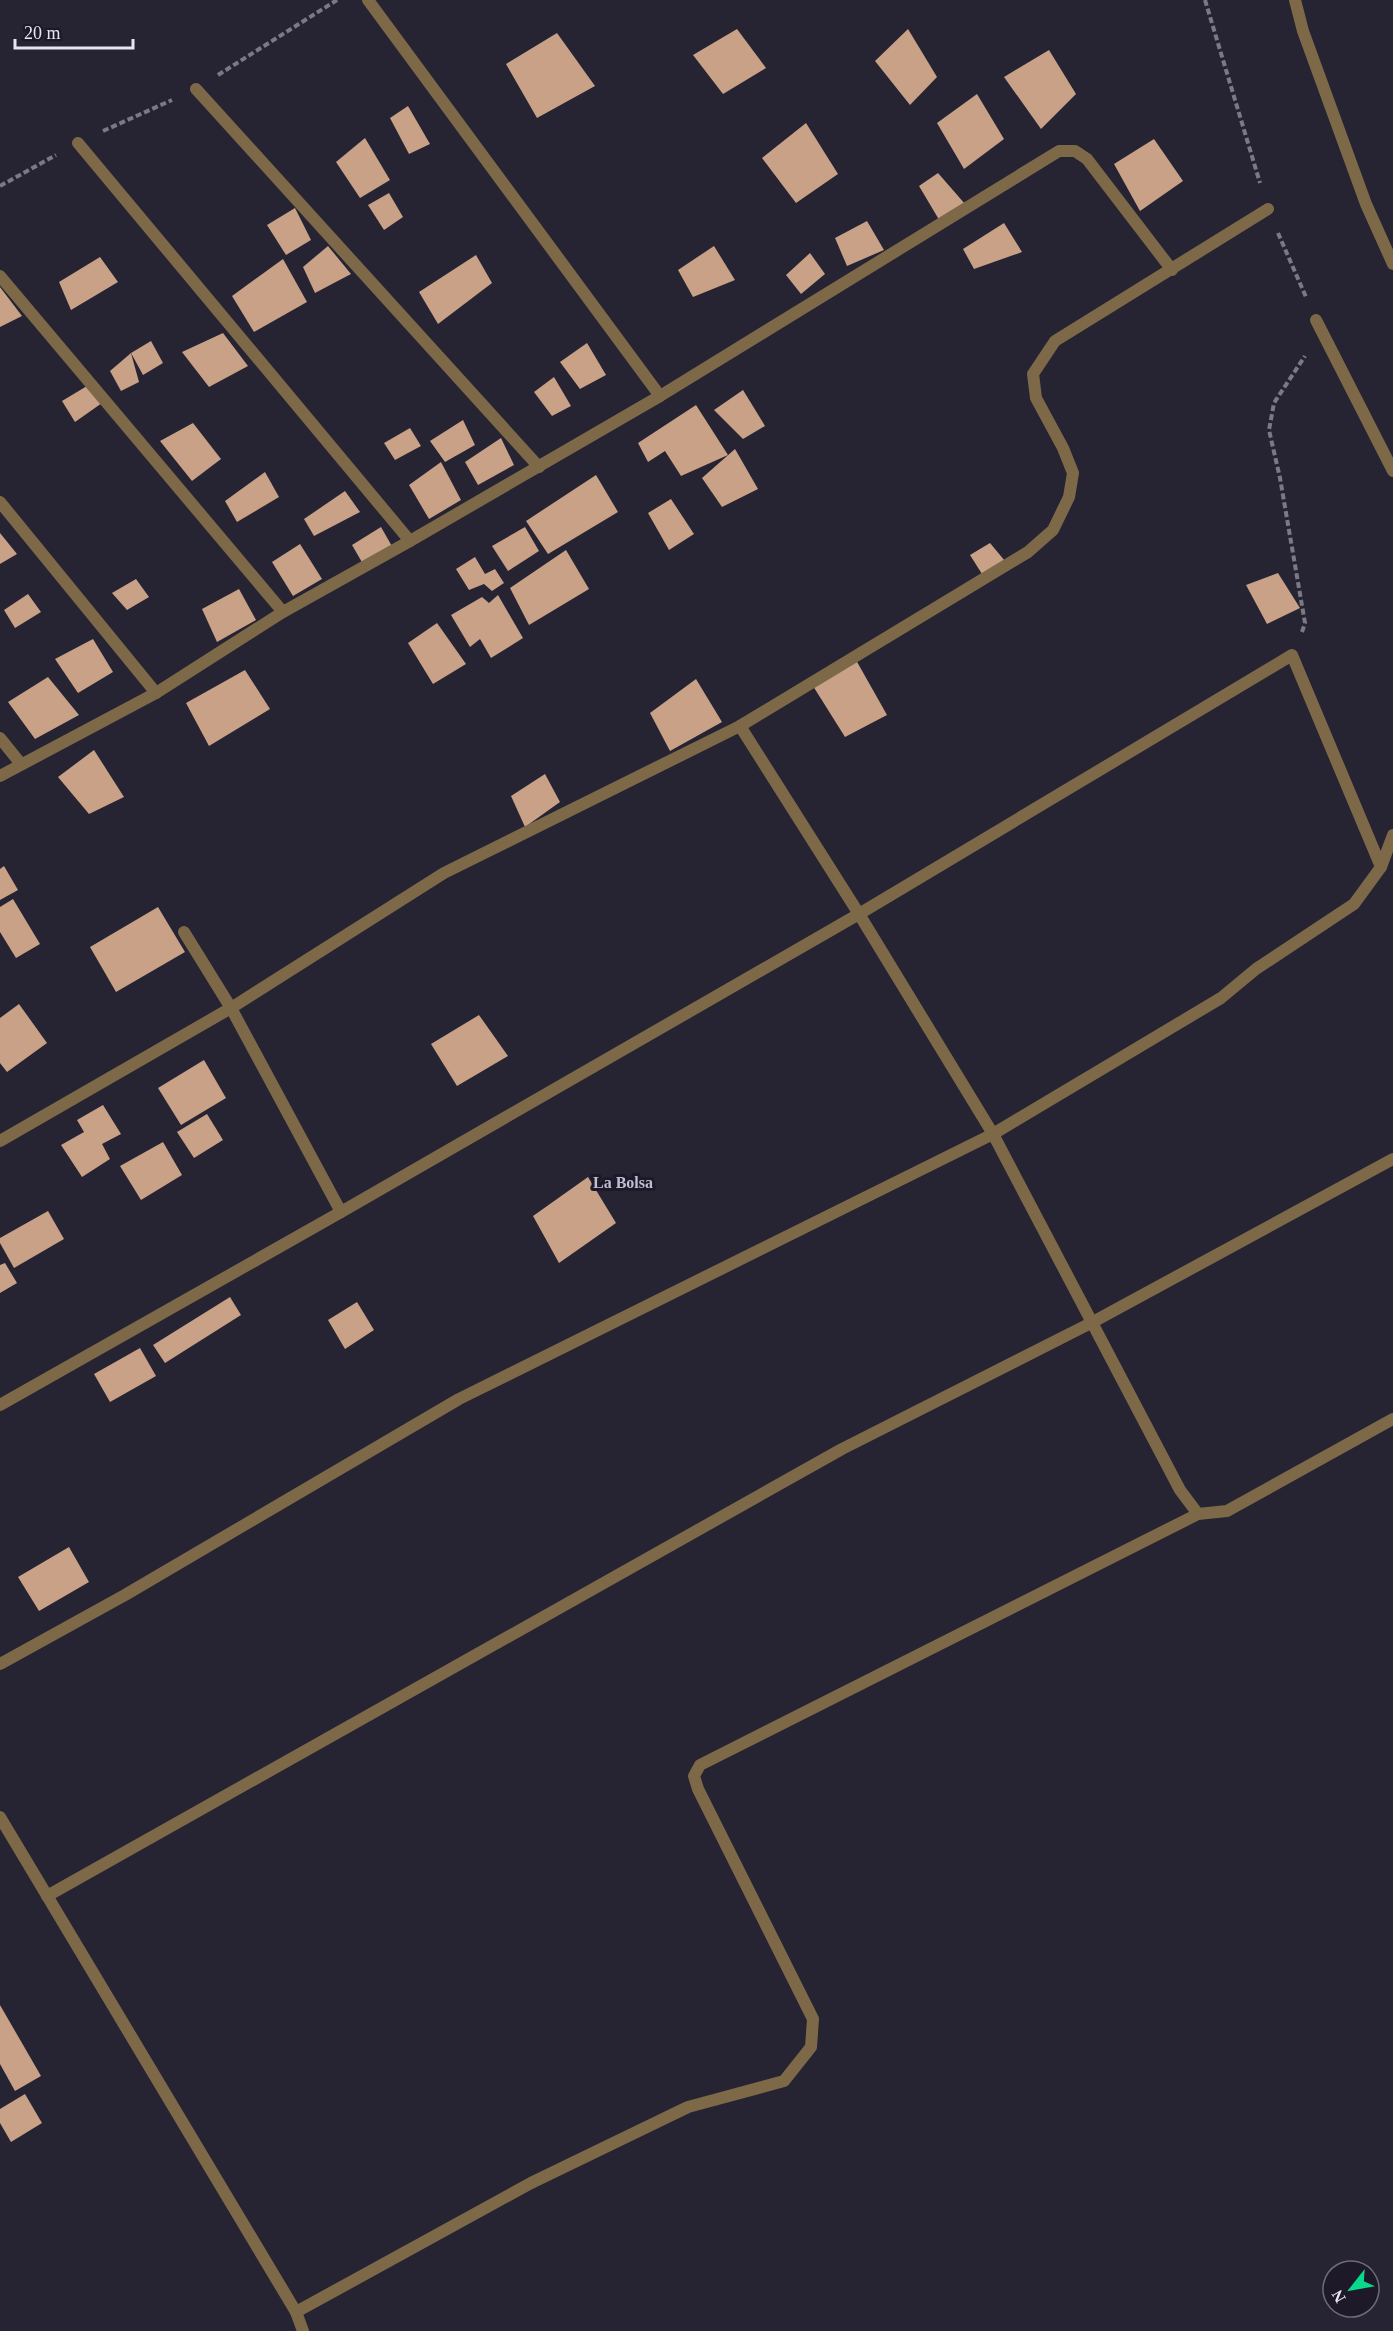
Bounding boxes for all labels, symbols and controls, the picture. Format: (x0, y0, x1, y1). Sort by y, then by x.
scale bar (15, 12, 134, 50)
text: 20 m (24, 23, 61, 43)
district label: La Bolsa (593, 1174, 653, 1191)
north arrow (1321, 2259, 1381, 2319)
text: N (1328, 2287, 1349, 2306)

